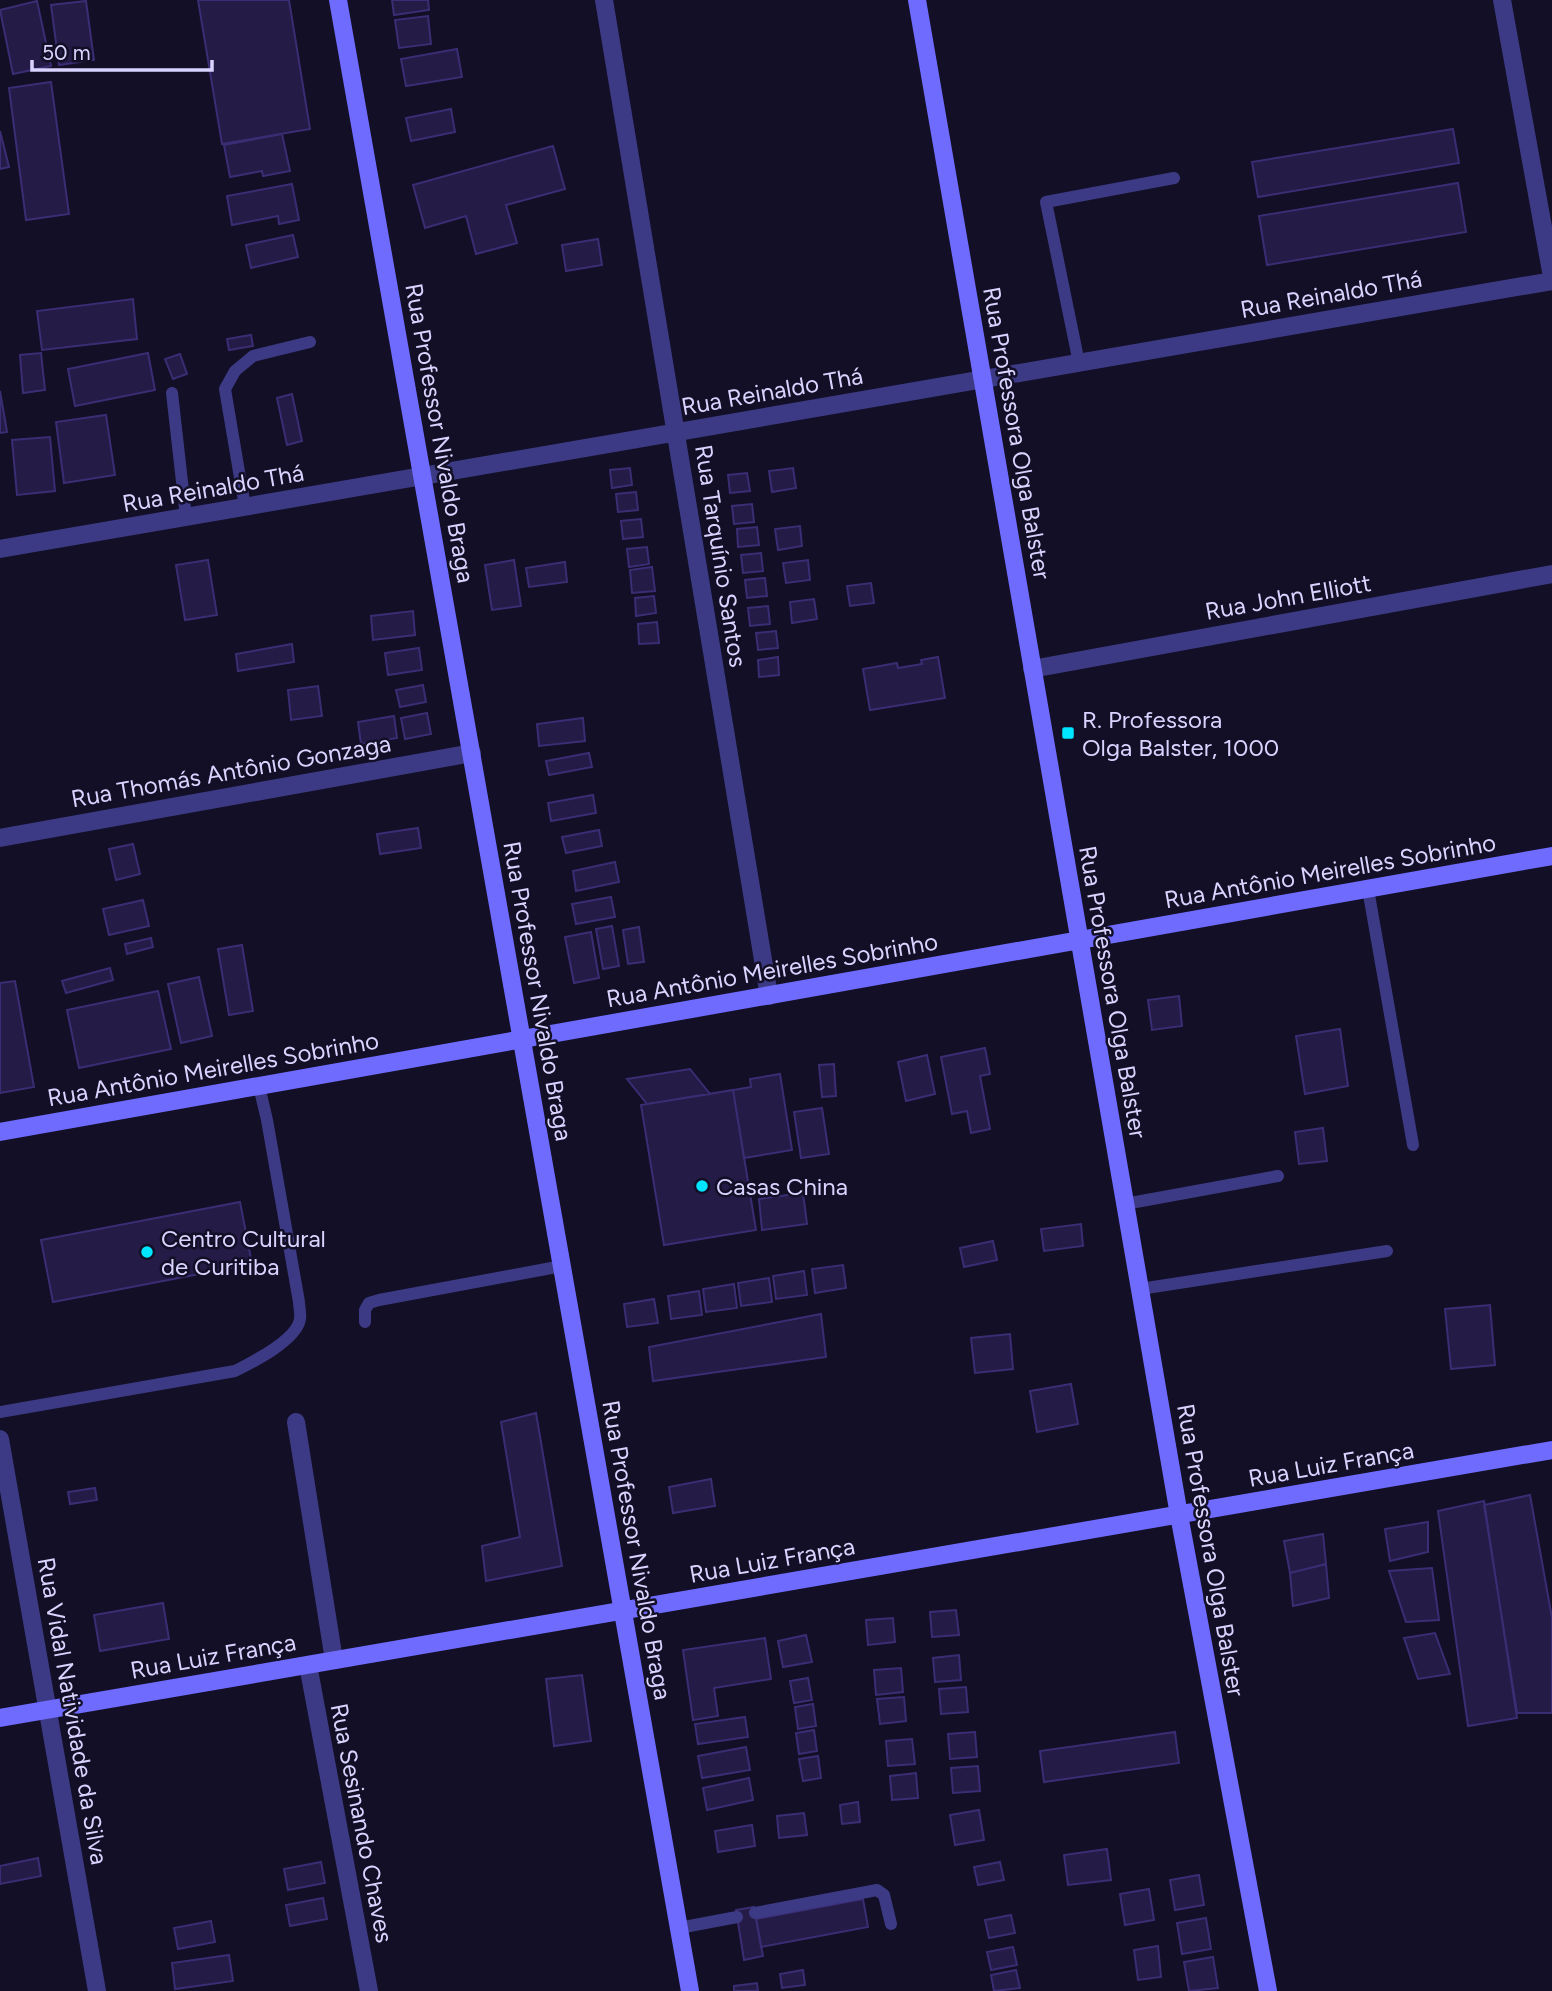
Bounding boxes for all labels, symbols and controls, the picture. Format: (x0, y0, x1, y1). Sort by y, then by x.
scale bar (32, 28, 212, 72)
text: 50 m (42, 40, 91, 65)
street label: Rua Reinaldo Thá (1238, 264, 1424, 324)
street label: Rua Professor Nivaldo Braga (399, 281, 481, 585)
street label: Rua Professora Olga Balster (977, 284, 1057, 582)
street label: Rua Reinaldo Thá (679, 361, 865, 421)
street label: Rua Tarquínio Santos (689, 443, 753, 669)
street label: Rua Reinaldo Thá (120, 458, 306, 518)
street label: Rua John Elliott (1203, 568, 1373, 626)
place label: R. Professora Olga Balster, 1000 (1082, 705, 1279, 762)
marker: R. Professora Olga Balster, 1000 (1060, 725, 1076, 741)
street label: Rua Thomás Antônio Gonzaga (69, 729, 393, 813)
street label: Rua Antônio Meirelles Sobrinho (1162, 828, 1498, 914)
street label: Rua Professor Nivaldo Braga (497, 839, 579, 1143)
street label: Rua Professora Olga Balster (1073, 843, 1153, 1141)
street label: Rua Antônio Meirelles Sobrinho (604, 927, 940, 1013)
street label: Rua Antônio Meirelles Sobrinho (45, 1026, 381, 1112)
place label: Casas China (716, 1172, 848, 1201)
marker: Casas China (694, 1178, 710, 1194)
place label: Centro Cultural de Curitiba (161, 1224, 326, 1281)
marker: Centro Cultural de Curitiba (139, 1244, 155, 1260)
street label: Rua Professor Nivaldo Braga (596, 1398, 678, 1702)
street label: Rua Professora Olga Balster (1171, 1401, 1251, 1699)
street label: Rua Luiz França (1246, 1435, 1416, 1493)
street label: Rua Luiz França (687, 1531, 857, 1589)
street label: Rua Vidal Natividade da Silva (32, 1555, 114, 1867)
street label: Rua Luiz França (128, 1627, 298, 1685)
street label: Rua Sesinando Chaves (325, 1701, 399, 1945)

